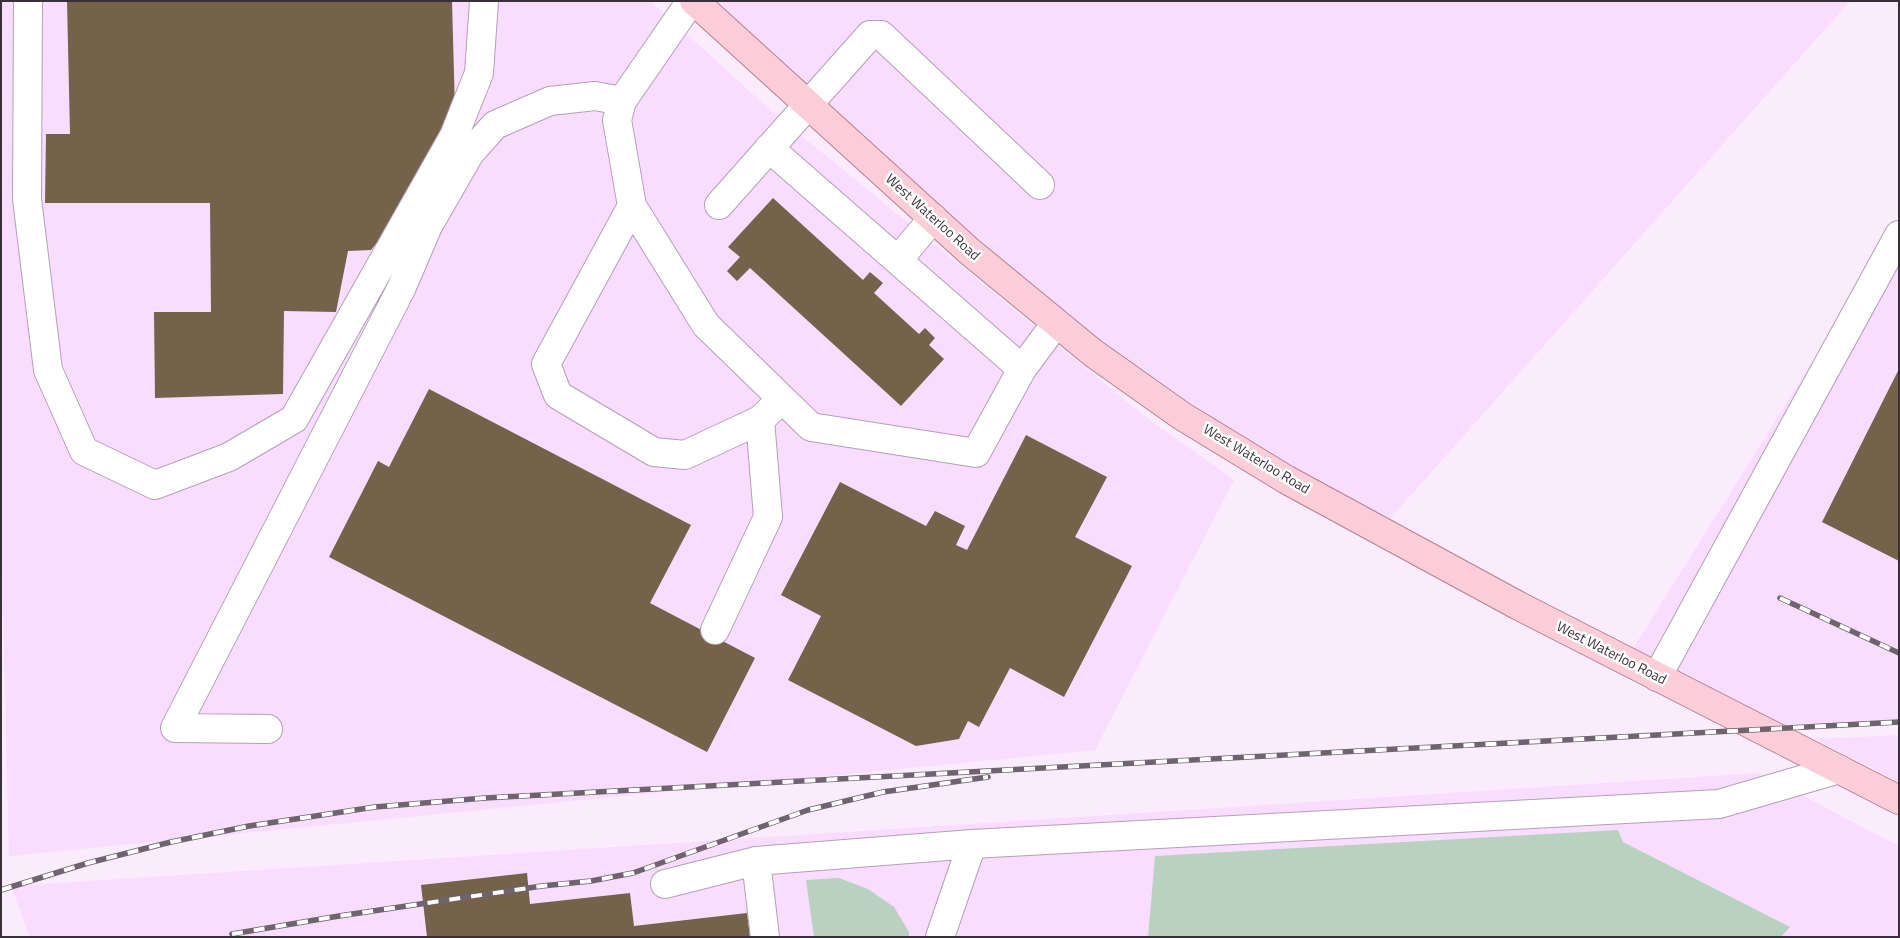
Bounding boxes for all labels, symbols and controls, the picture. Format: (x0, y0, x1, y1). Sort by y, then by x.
street label: West Waterloo Road (881, 171, 983, 265)
street label: West Waterloo Road (1200, 422, 1312, 498)
street label: West Waterloo Road (1553, 619, 1669, 689)

